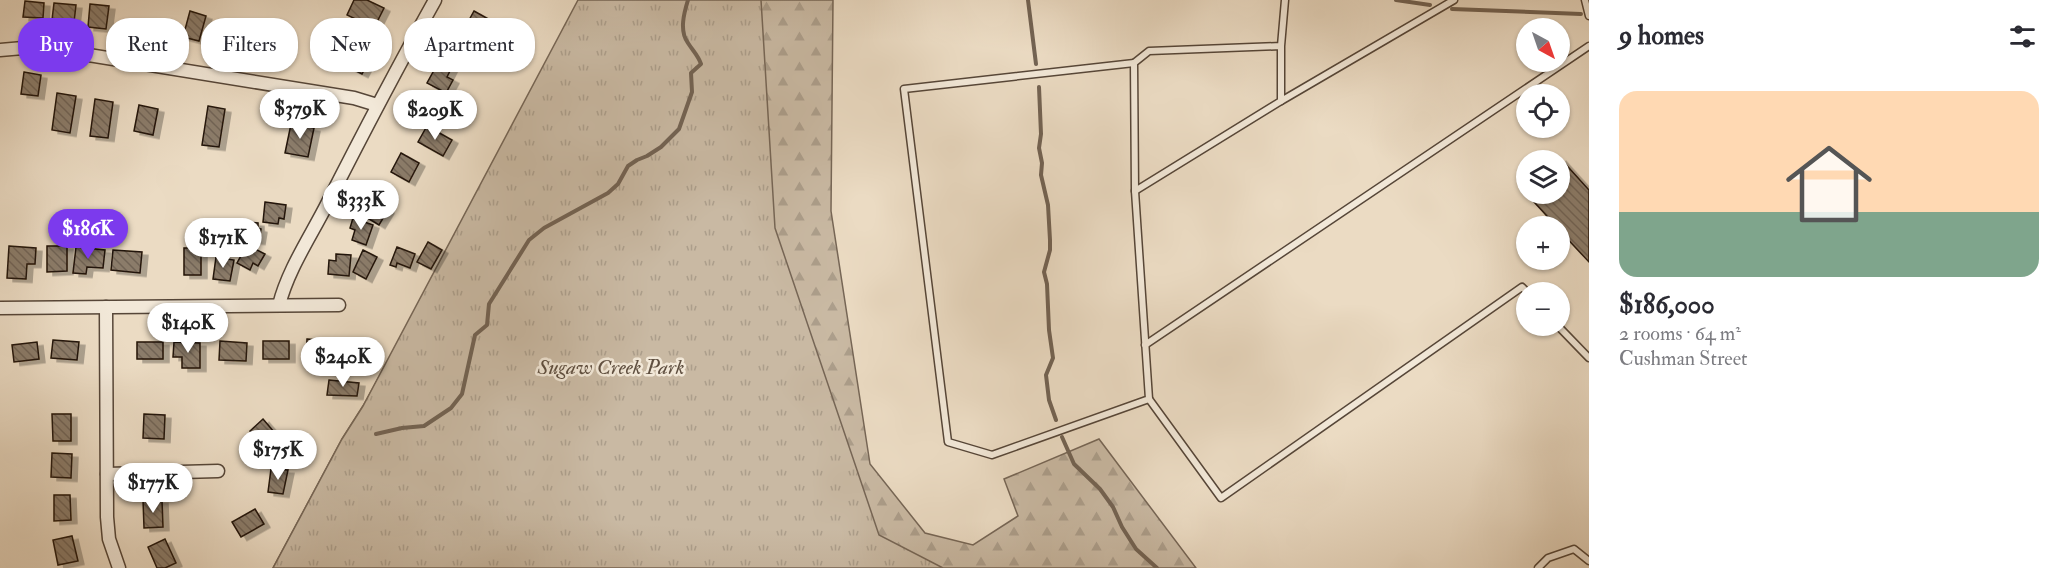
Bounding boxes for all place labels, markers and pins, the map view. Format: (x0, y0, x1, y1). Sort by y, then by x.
pin: $379K (258, 89, 342, 140)
pin: $209K (393, 90, 477, 141)
pin: $333K (319, 180, 403, 231)
pin: $186K (46, 209, 130, 260)
pin: $171K (181, 218, 265, 269)
pin: $140K (146, 303, 230, 354)
pin: $240K (301, 337, 385, 388)
pin: $175K (236, 430, 320, 481)
pin: $177K (111, 463, 195, 514)

